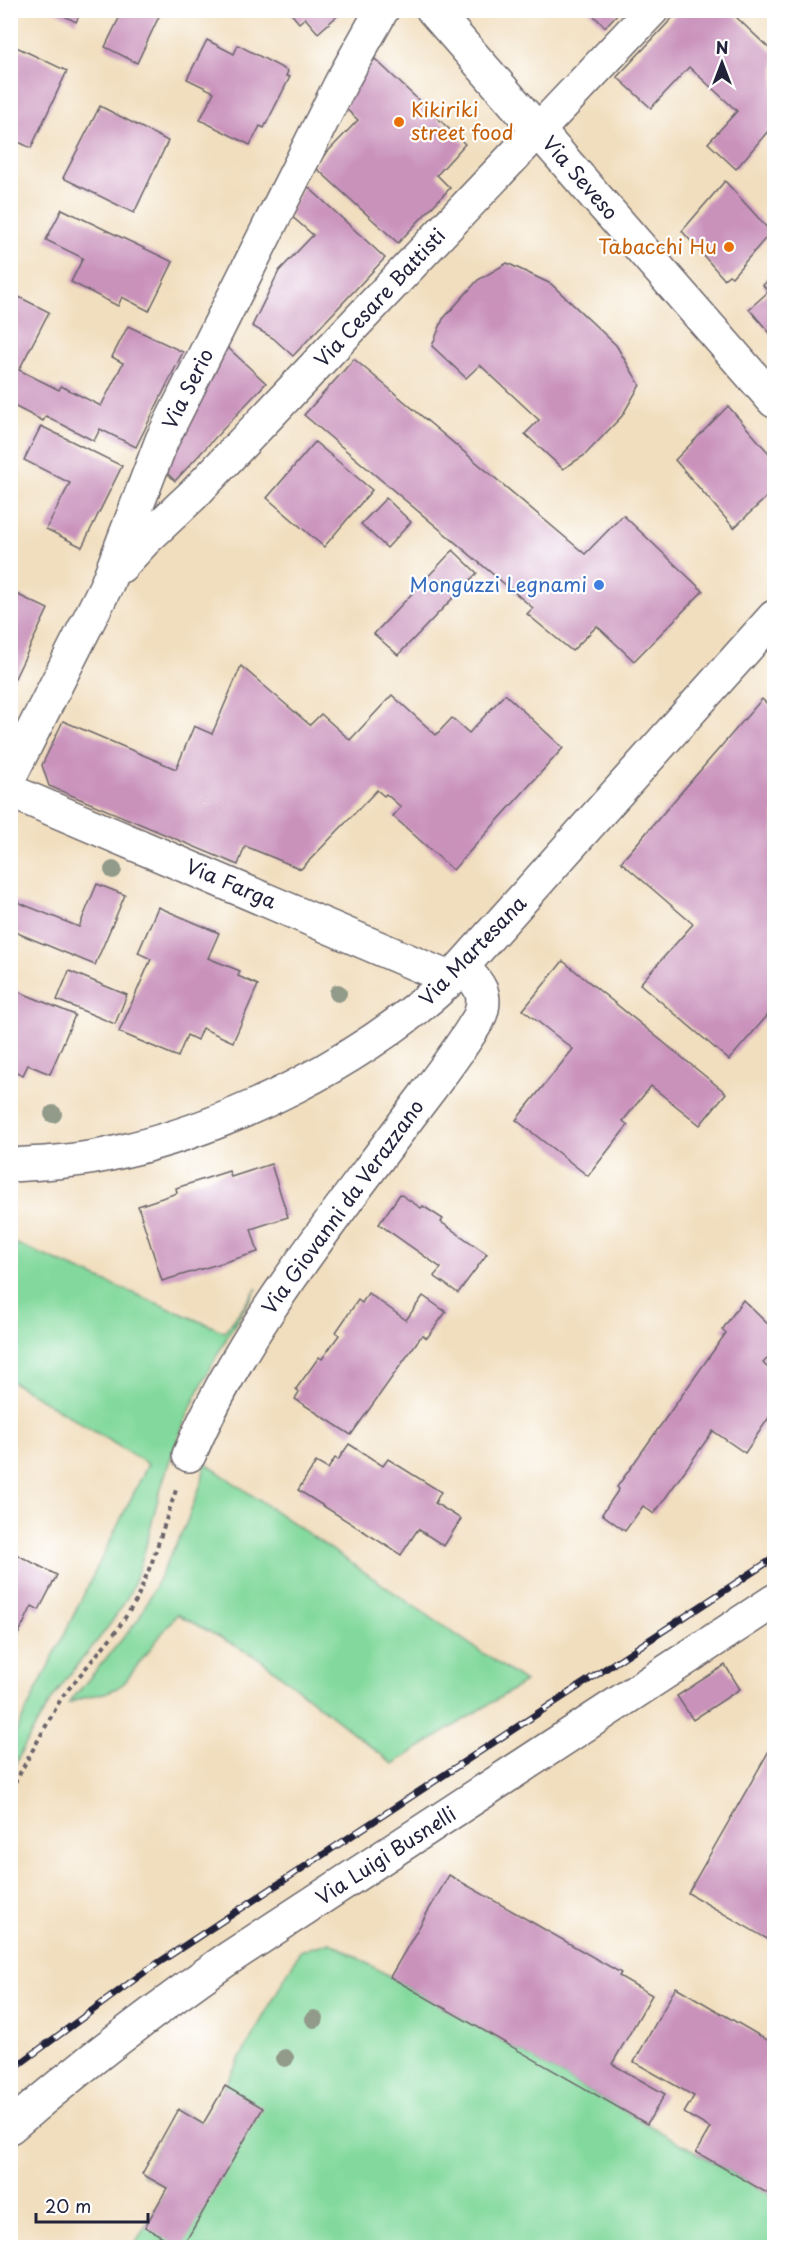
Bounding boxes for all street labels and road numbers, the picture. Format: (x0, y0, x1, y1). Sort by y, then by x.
street label: Via Seveso (536, 129, 626, 226)
street label: Via Cesare Battisti (307, 221, 452, 374)
street label: Via Serio (154, 343, 220, 434)
street label: Via Farga (181, 851, 282, 916)
street label: Via Martesana (412, 888, 533, 1012)
street label: Via Giovanni da Verazzano (254, 1093, 430, 1320)
street label: Via Luigi Busnelli (309, 1799, 461, 1912)

